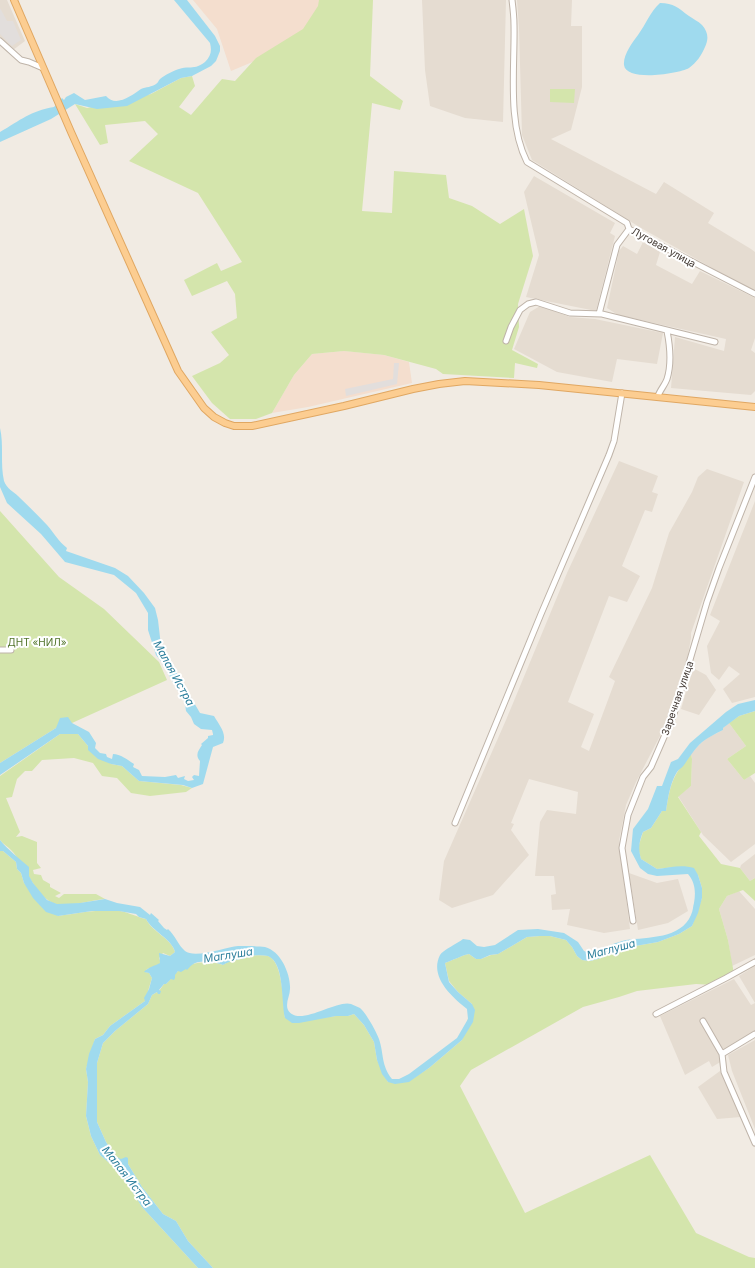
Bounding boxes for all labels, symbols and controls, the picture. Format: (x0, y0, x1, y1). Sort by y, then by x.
street label: Луговая улица (630, 224, 698, 270)
park label: ДНТ «НИЛ» (8, 636, 67, 648)
water label: Малая Истра (150, 638, 198, 708)
street label: Заречная улица (659, 659, 695, 737)
water label: Маглуша (585, 936, 637, 962)
water label: Маглуша (202, 944, 254, 966)
water label: Малая Истра (99, 1143, 155, 1209)

